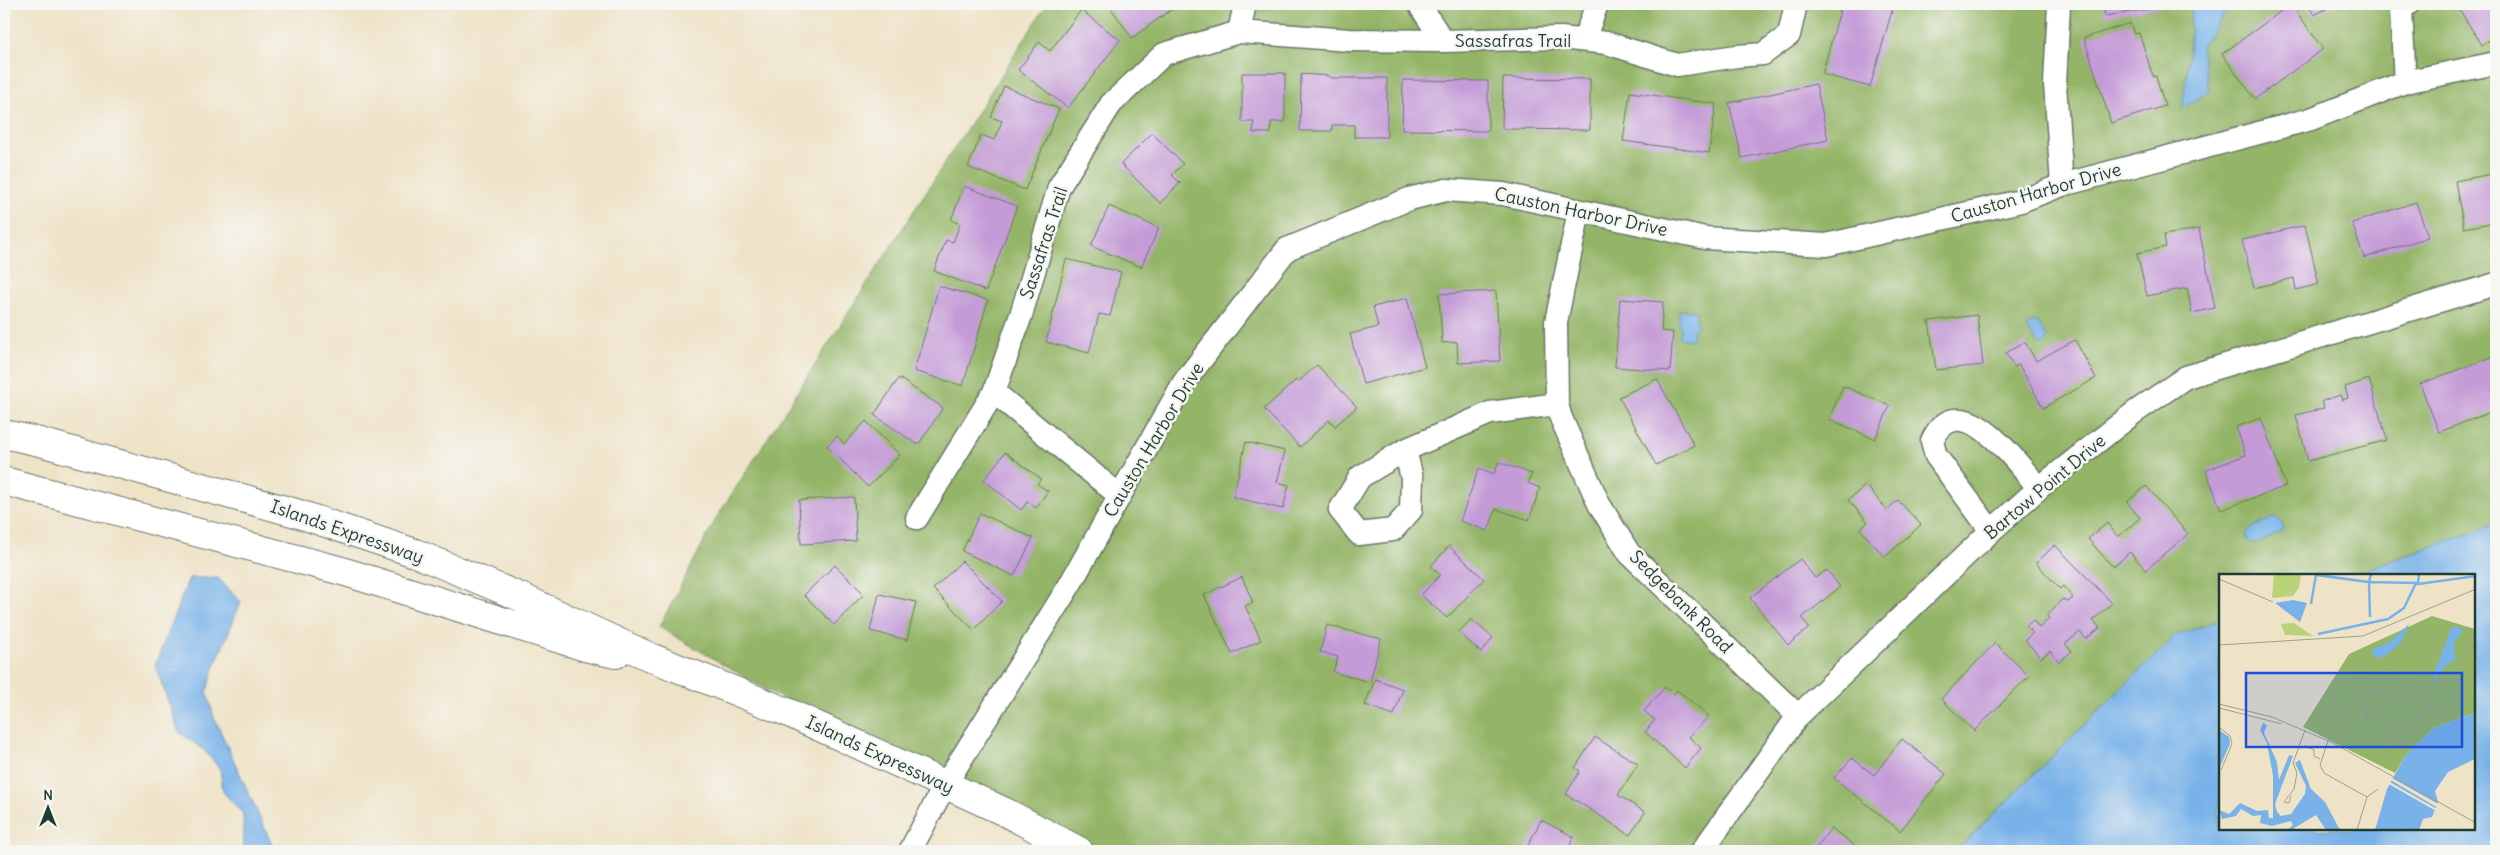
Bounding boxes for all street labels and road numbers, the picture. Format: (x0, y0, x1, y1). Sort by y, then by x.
street label: Sassafras Trail (1455, 29, 1571, 52)
street label: Causton Harbor Drive (1948, 157, 2124, 228)
street label: Causton Harbor Drive (1492, 182, 1670, 241)
street label: Sassafras Trail (1015, 184, 1072, 302)
street label: Causton Harbor Drive (1098, 358, 1209, 521)
street label: Bartow Point Drive (1979, 429, 2110, 544)
street label: Islands Expressway (267, 494, 427, 569)
street label: Sedgebank Road (1625, 545, 1738, 658)
street label: Islands Expressway (802, 710, 958, 799)

